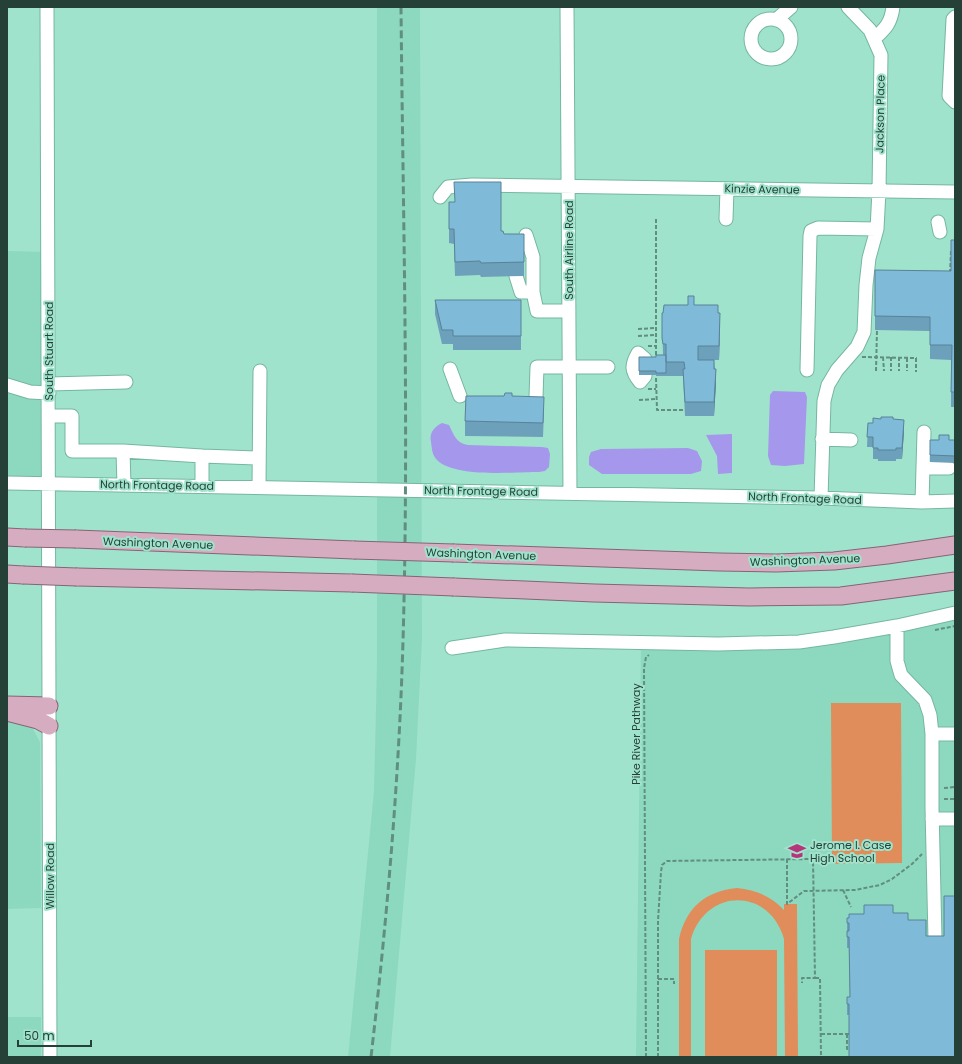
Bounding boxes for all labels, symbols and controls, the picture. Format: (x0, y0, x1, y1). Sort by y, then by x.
street label: Jackson Place (871, 74, 889, 153)
street label: Kinzie Avenue (724, 180, 800, 198)
street label: South Airline Road (561, 200, 577, 300)
street label: South Stuart Road (41, 301, 57, 401)
street label: North Frontage Road (100, 476, 214, 494)
street label: North Frontage Road (424, 482, 538, 500)
street label: North Frontage Road (748, 488, 862, 508)
street label: Washington Avenue (103, 533, 214, 553)
street label: Washington Avenue (426, 544, 537, 564)
street label: Washington Avenue (750, 550, 861, 570)
street label: Pike River Pathway (628, 682, 644, 785)
place label: Jerome I. Case High School (810, 837, 892, 866)
school or university icon: Jerome I. Case High School (787, 841, 807, 861)
street label: Willow Road (42, 843, 58, 909)
scale bar (18, 1022, 91, 1048)
text: 50 m (24, 1027, 55, 1044)

